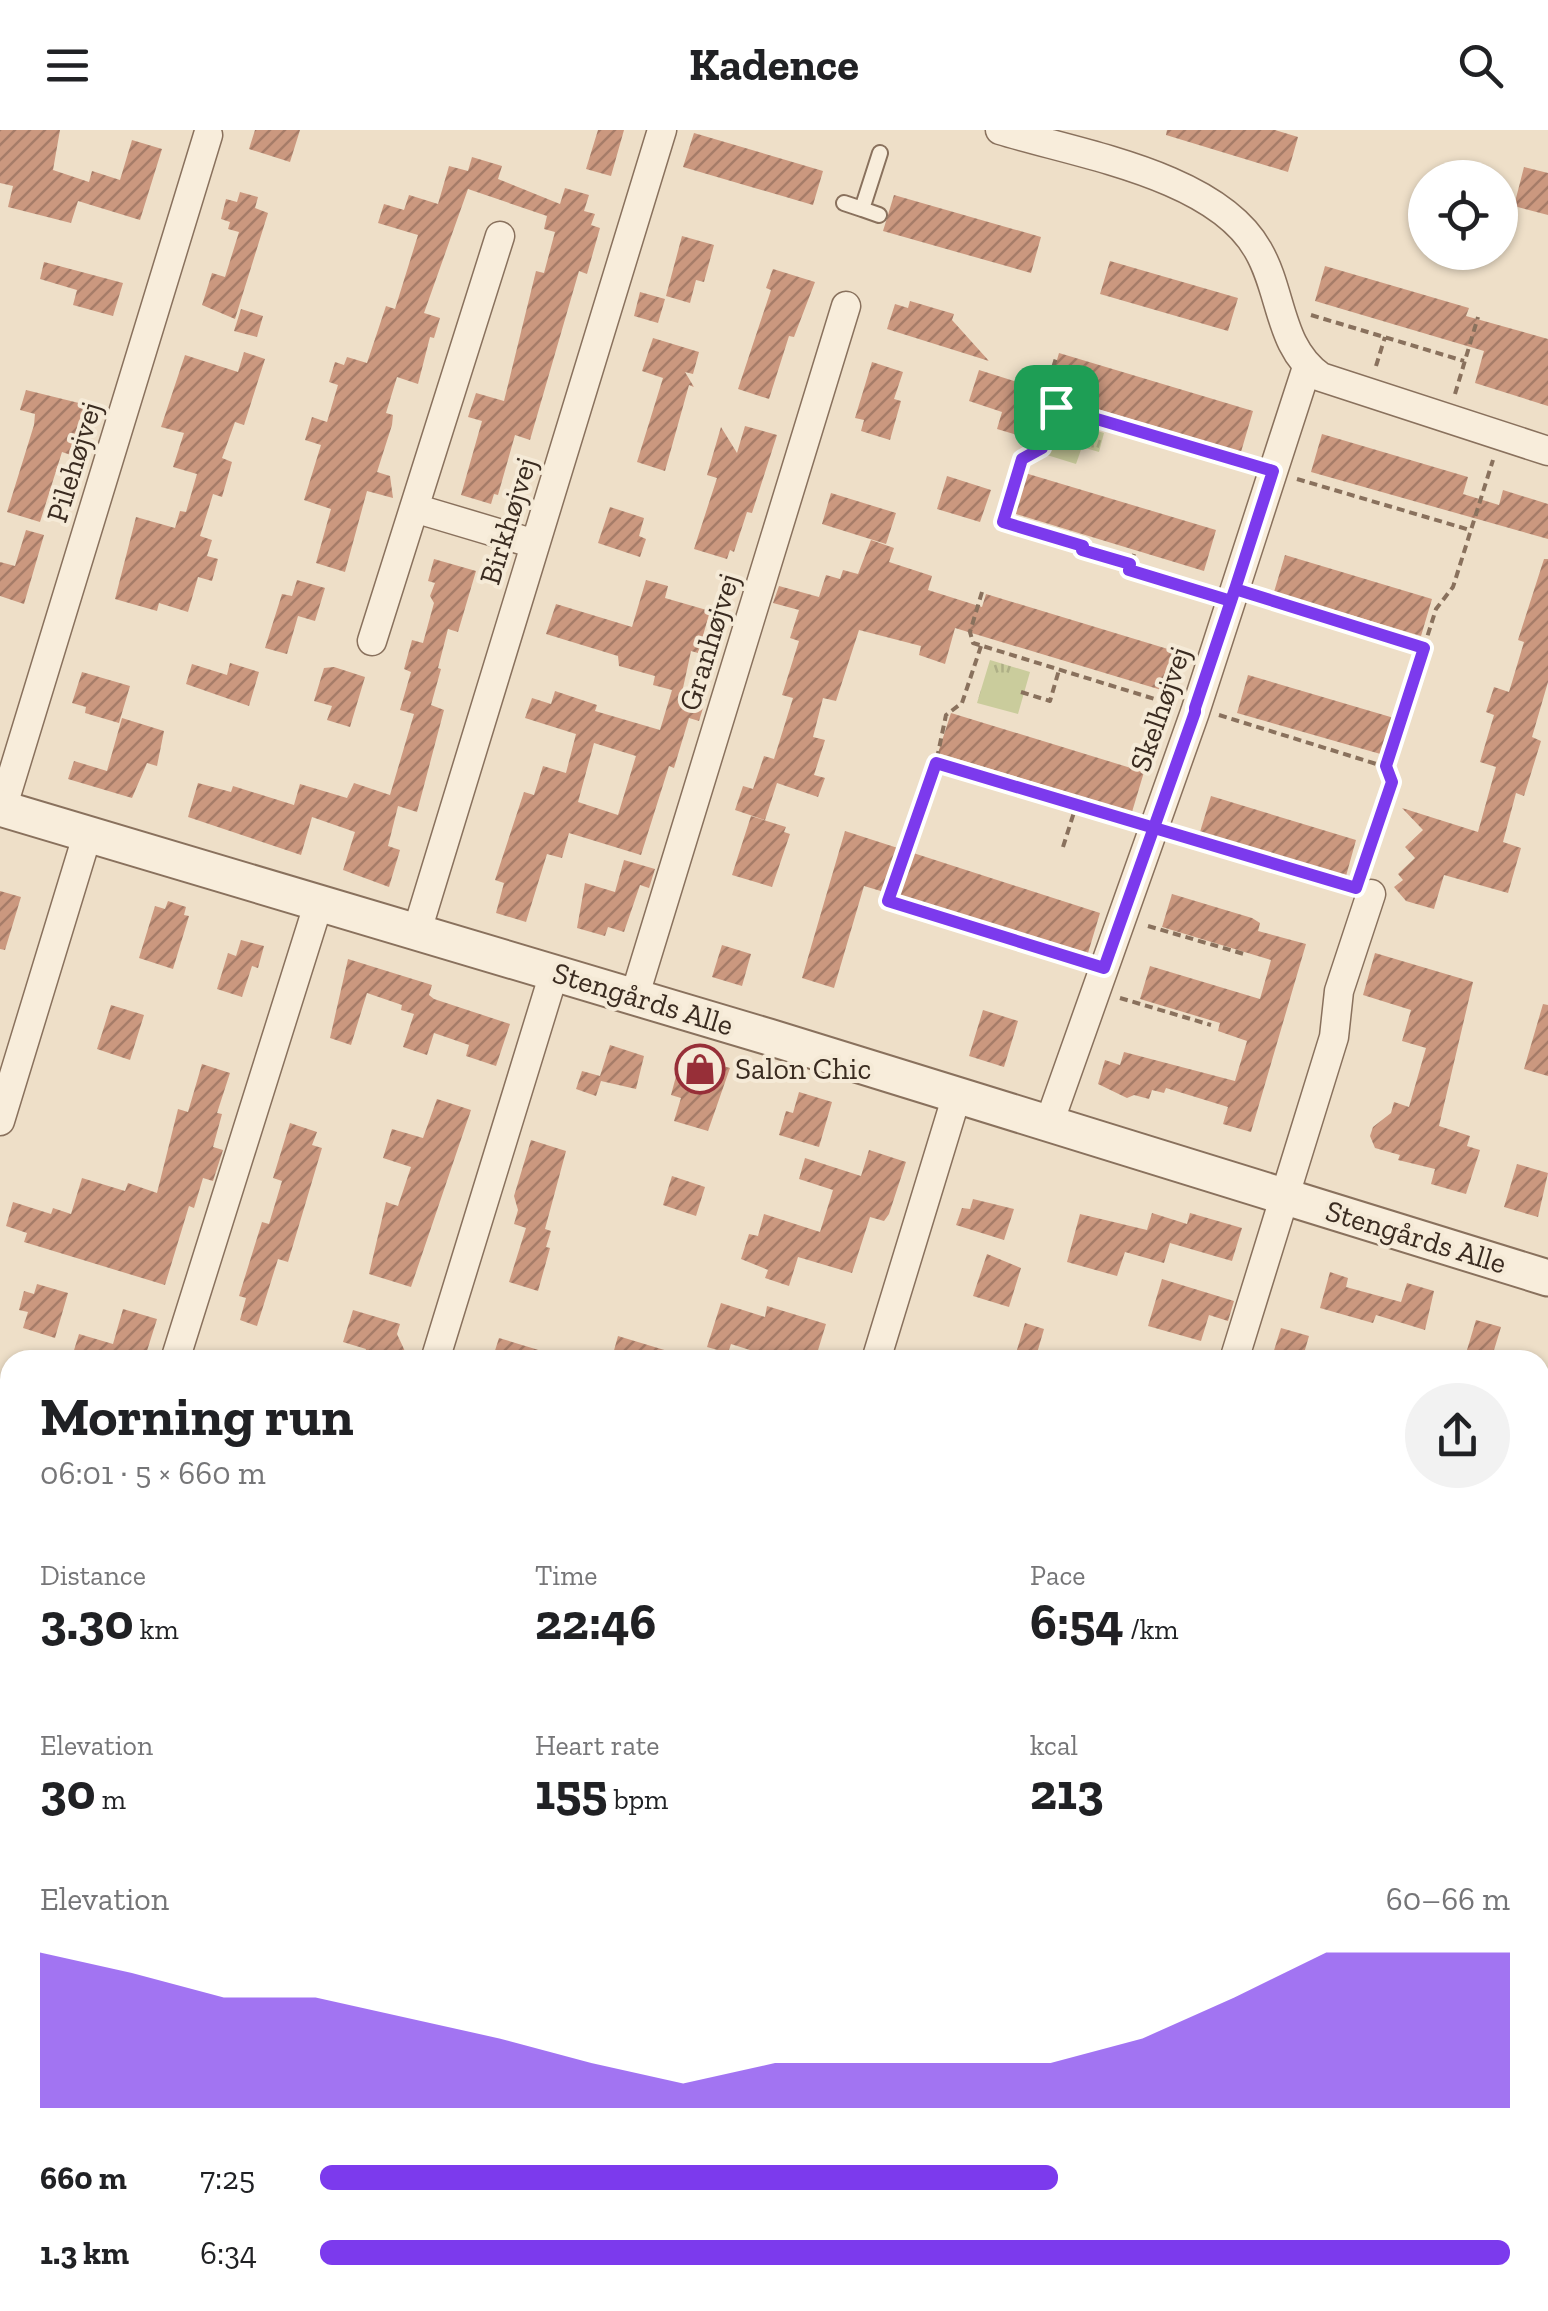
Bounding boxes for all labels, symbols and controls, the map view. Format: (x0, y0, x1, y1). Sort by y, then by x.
icon: menu (40, 38, 95, 93)
text: Kadence (689, 38, 859, 92)
icon: search (1453, 38, 1508, 93)
map controls (1408, 160, 1518, 270)
button: locate (1408, 160, 1518, 270)
pin (1014, 365, 1099, 450)
icon: arrive (1029, 380, 1084, 435)
street label: Pilehøjvej (39, 397, 109, 527)
street label: Birkhøjvej (472, 453, 544, 589)
street label: Granhøjvej (671, 569, 747, 715)
street label: Skelhøjvej (1122, 642, 1198, 776)
street label: Stengårds Alle (548, 954, 738, 1044)
shop icon: Salon Chic (674, 1043, 726, 1095)
place label: Salon Chic (735, 1051, 871, 1087)
street label: Stengårds Alle (1321, 1192, 1511, 1282)
text: Morning run (40, 1383, 354, 1449)
button: share (1405, 1383, 1510, 1488)
text: 06:01 · 5 × 660 m (40, 1454, 266, 1492)
text: Distance (40, 1559, 146, 1592)
text: Time (535, 1559, 598, 1592)
text: Pace (1030, 1559, 1086, 1592)
text: 3.30 (40, 1592, 134, 1652)
text: 22:46 (535, 1592, 656, 1652)
text: 6:54 (1030, 1592, 1124, 1652)
text: km (134, 1613, 179, 1646)
text: /km (1124, 1613, 1178, 1646)
text: Elevation (40, 1729, 153, 1762)
text: Heart rate (535, 1729, 660, 1762)
text: kcal (1030, 1729, 1078, 1762)
text: 30 (40, 1762, 95, 1822)
text: 155 (535, 1762, 607, 1822)
text: 213 (1030, 1762, 1104, 1822)
text: m (95, 1783, 126, 1816)
text: bpm (607, 1783, 668, 1816)
text: Elevation (40, 1880, 169, 1918)
text: 60–66 m (1386, 1880, 1510, 1918)
text: 660 m (40, 2159, 127, 2197)
text: 7:25 (200, 2159, 255, 2197)
text: 1.3 km (40, 2234, 129, 2272)
text: 6:34 (200, 2234, 257, 2272)

